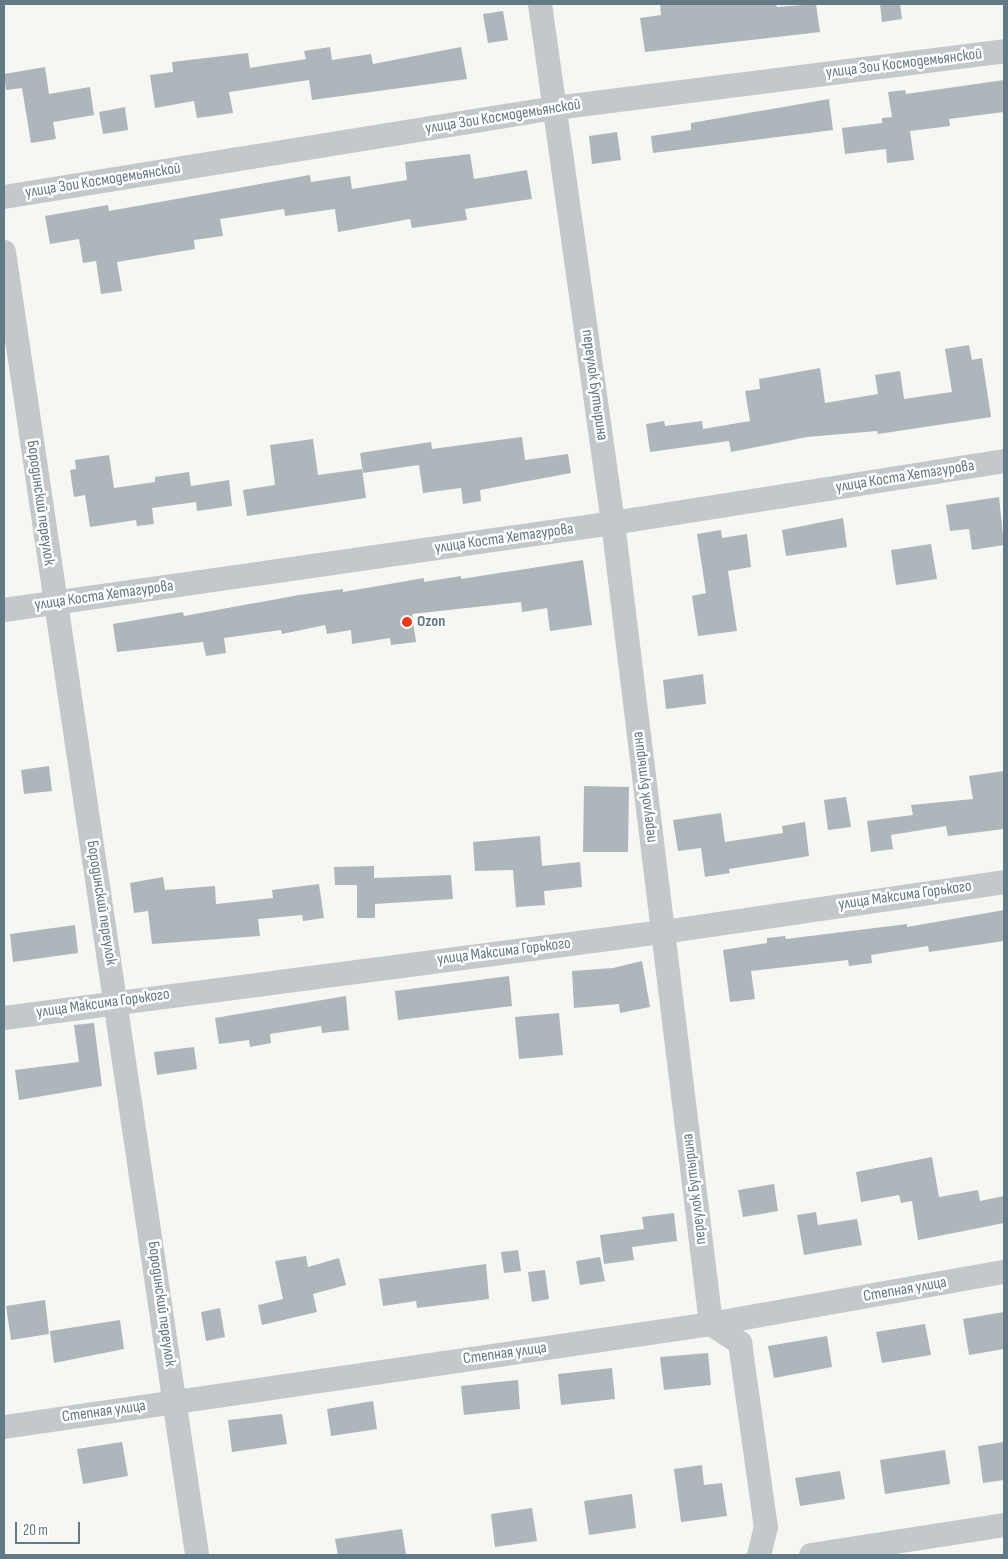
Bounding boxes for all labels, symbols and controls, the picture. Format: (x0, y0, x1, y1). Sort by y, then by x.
street label: улица Зои Космодемьянской (825, 45, 983, 83)
street label: улица Зои Космодемьянской (424, 95, 582, 139)
street label: улица Зои Космодемьянской (24, 159, 182, 203)
street label: переулок Бутырина (577, 328, 611, 442)
street label: Бородинский переулок (22, 439, 58, 567)
street label: улица Коста Хетагурова (834, 457, 976, 497)
street label: улица Коста Хетагурова (433, 520, 575, 558)
street label: улица Коста Хетагурова (33, 577, 175, 615)
place label: Ozon (417, 612, 445, 632)
marker: Ozon (401, 616, 413, 628)
street label: переулок Бутырина (629, 730, 661, 844)
street label: Бородинский переулок (82, 839, 120, 967)
street label: улица Максима Горького (837, 877, 973, 915)
street label: улица Максима Горького (436, 934, 572, 970)
street label: улица Максима Горького (35, 985, 171, 1023)
street label: переулок Бутырина (679, 1132, 711, 1246)
street label: Бородинский переулок (143, 1240, 179, 1368)
street label: Степная улица (862, 1273, 948, 1307)
street label: Степная улица (462, 1339, 548, 1369)
street label: Степная улица (61, 1397, 147, 1427)
scale bar (18, 1512, 82, 1544)
text: 20 m (23, 1521, 48, 1540)

